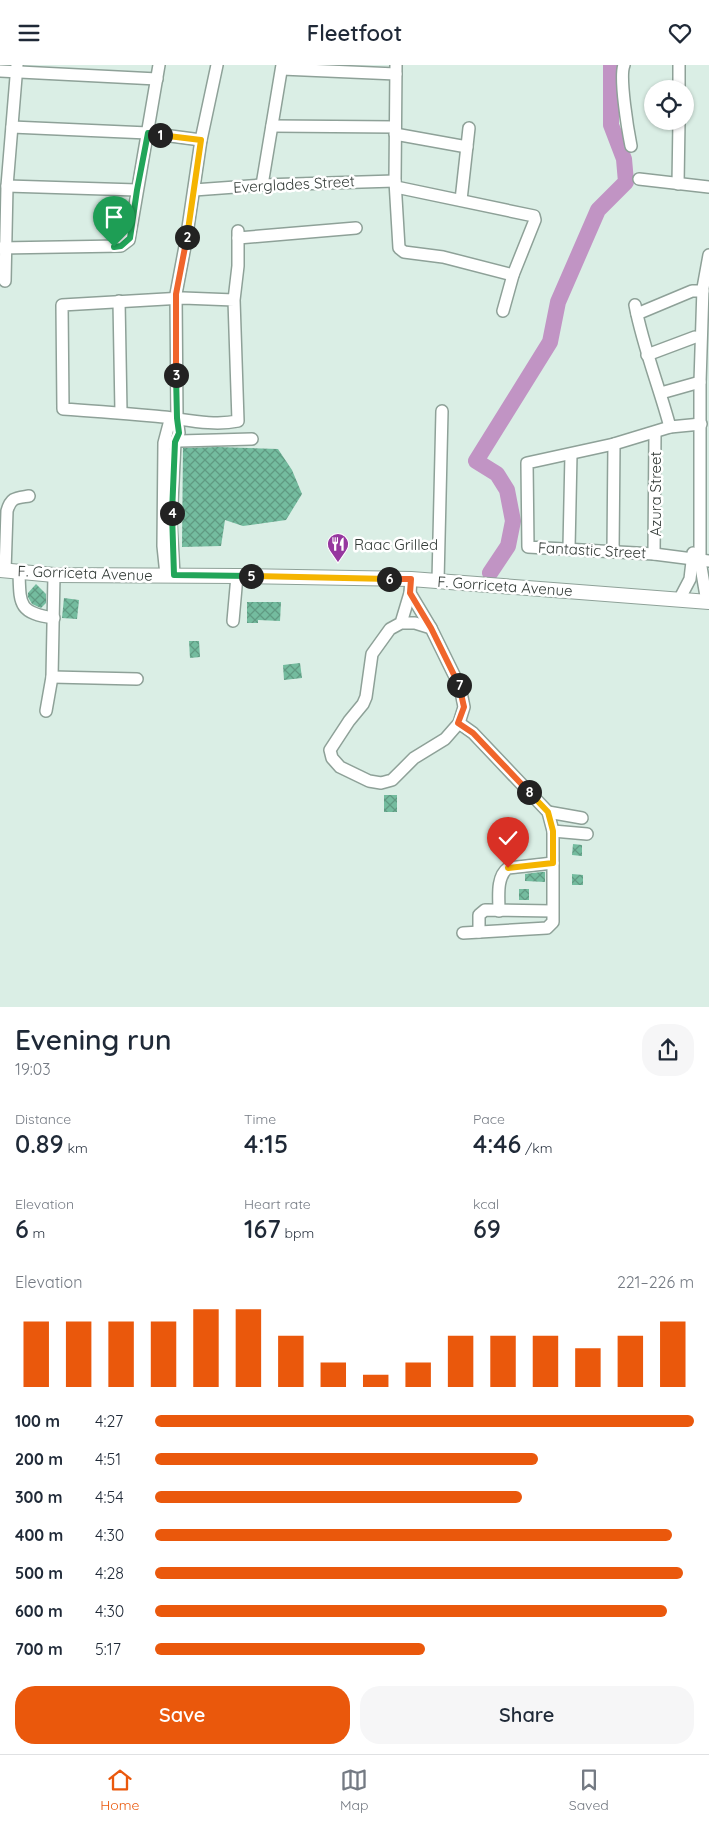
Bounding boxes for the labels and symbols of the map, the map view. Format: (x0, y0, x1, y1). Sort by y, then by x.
pin: 1 (148, 123, 172, 147)
street label: Everglades Street (233, 171, 355, 197)
pin (93, 196, 135, 247)
pin: 2 (174, 225, 200, 249)
pin: 3 (164, 363, 188, 387)
street label: Azura Street (646, 451, 665, 537)
pin: 4 (160, 501, 184, 525)
restaurant icon: Raac Grilled (326, 532, 350, 563)
place label: Raac Grilled (354, 535, 438, 554)
street label: Fantastic Street (537, 538, 647, 562)
street label: F. Gorriceta Avenue (17, 561, 153, 585)
pin: 5 (238, 563, 264, 589)
pin: 6 (376, 567, 402, 591)
street label: F. Gorriceta Avenue (437, 572, 573, 600)
pin: 7 (446, 673, 472, 697)
pin: 8 (516, 779, 542, 805)
pin (487, 817, 529, 868)

